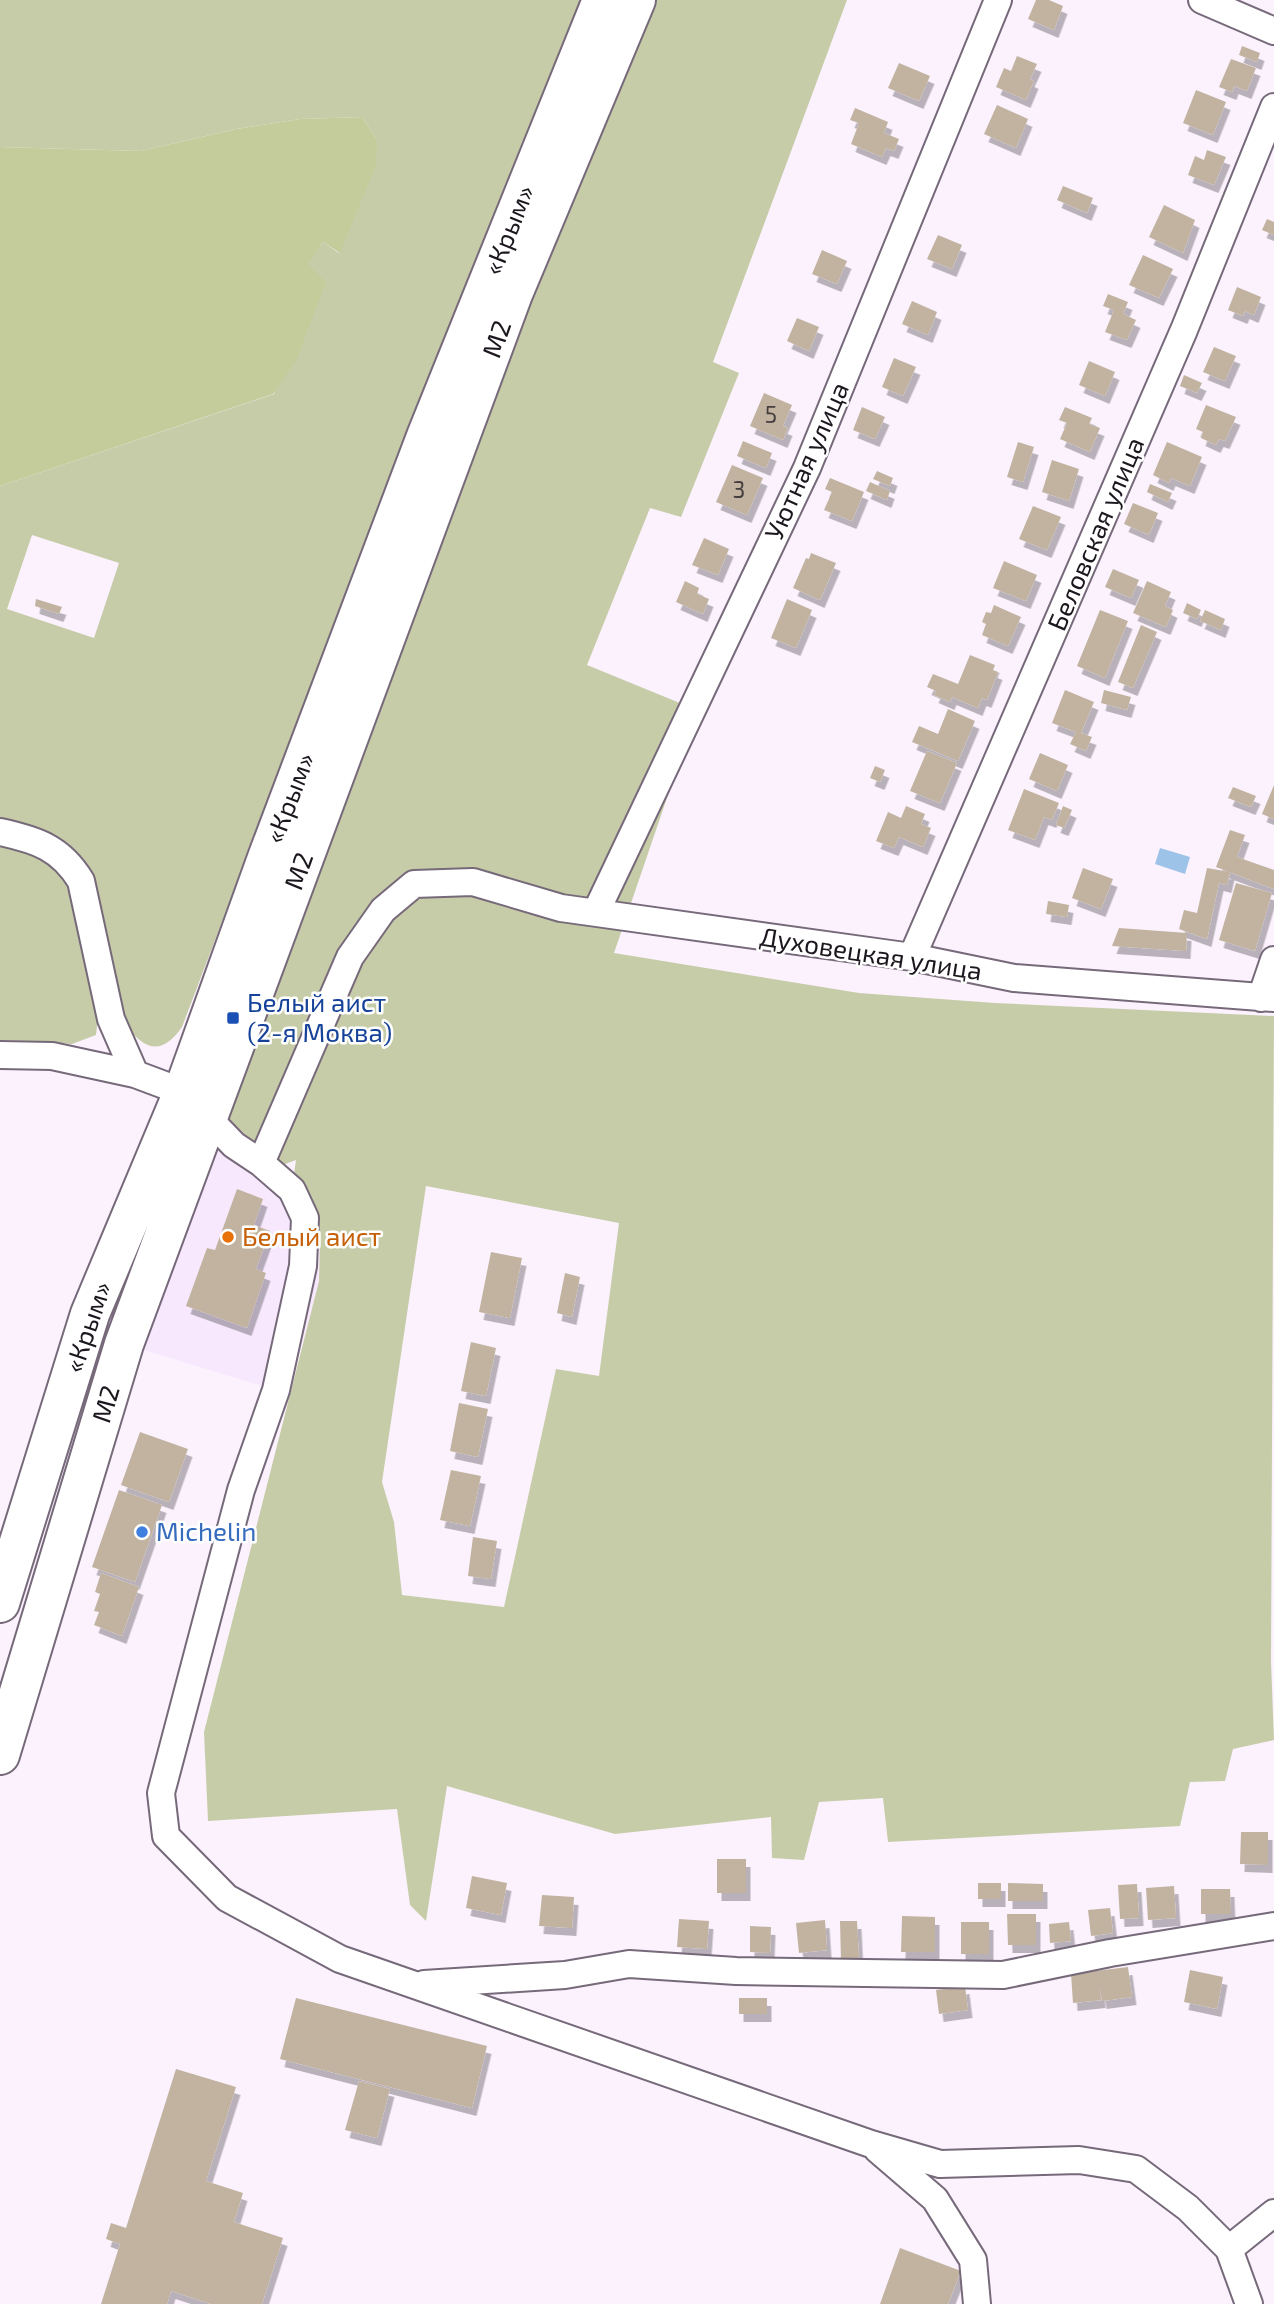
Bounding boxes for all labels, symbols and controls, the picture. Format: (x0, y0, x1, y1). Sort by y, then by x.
street label: «Крым» (476, 180, 540, 279)
street label: М2 (475, 316, 517, 361)
street label: Уютная улица (757, 377, 855, 544)
house number: 5 (765, 400, 777, 428)
street label: Беловская улица (1040, 432, 1150, 635)
house number: 3 (733, 475, 745, 503)
street label: «Крым» (257, 748, 320, 847)
street label: М2 (277, 848, 319, 893)
street label: Духовецкая улица (758, 920, 985, 986)
place label: Белый аист (2-я Моква) (247, 986, 392, 1047)
marker: Белый аист (2-я Моква) (225, 1010, 241, 1026)
place label: Белый аист (242, 1220, 381, 1251)
marker: Белый аист (220, 1229, 236, 1245)
street label: «Крым» (57, 1277, 117, 1376)
street label: М2 (84, 1381, 125, 1426)
place label: Michelin (156, 1515, 256, 1546)
marker: Michelin (134, 1524, 150, 1540)

